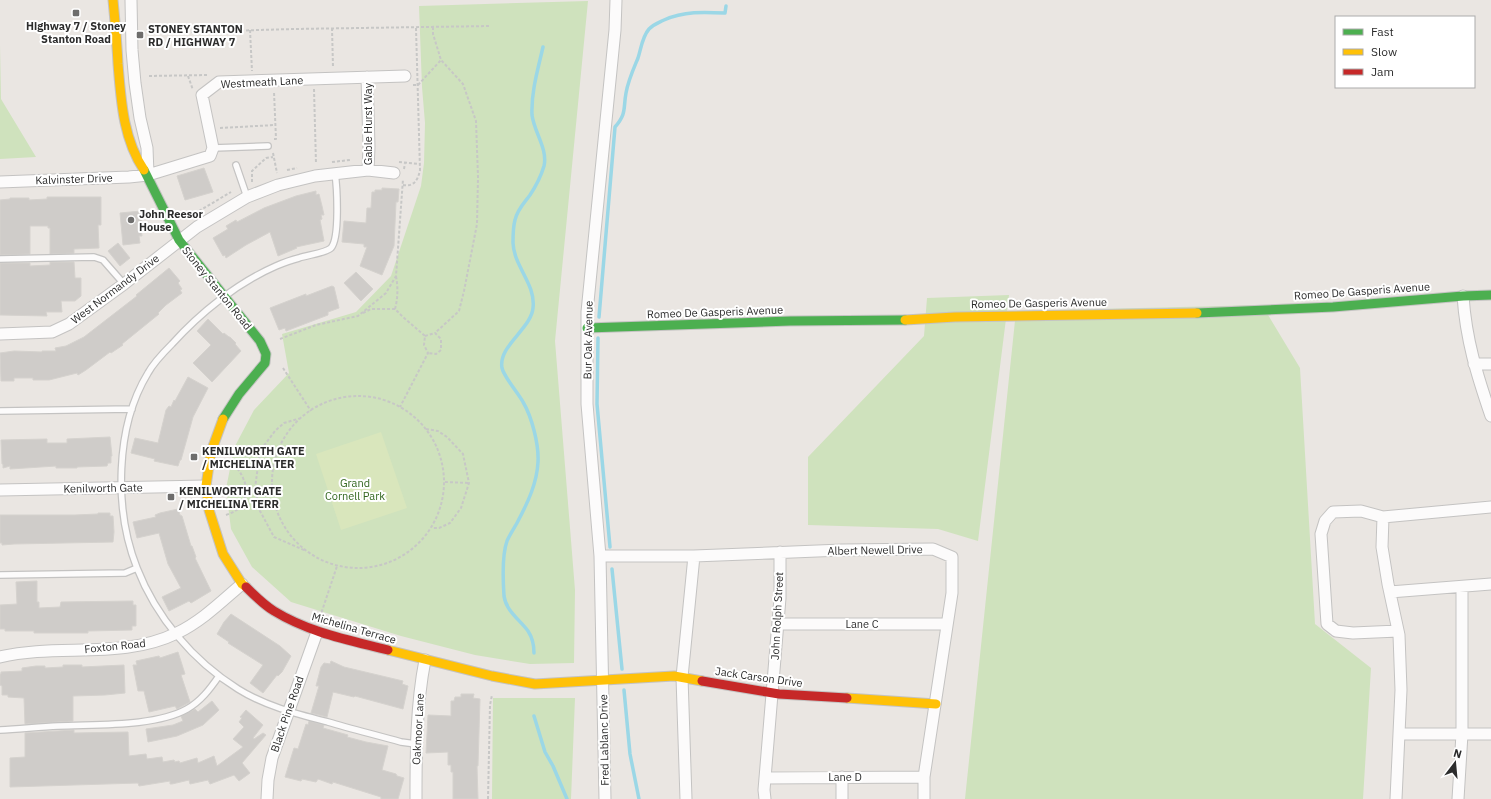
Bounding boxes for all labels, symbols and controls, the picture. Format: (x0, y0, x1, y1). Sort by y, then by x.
marker: Highway 7 / Stoney Stanton Road (71, 8, 81, 18)
legend (1335, 16, 1475, 88)
place label: Highway 7 / Stoney Stanton Road (26, 19, 126, 46)
place label: STONEY STANTON RD / HIGHWAY 7 (148, 22, 243, 49)
text: Fast (1371, 24, 1394, 39)
marker: STONEY STANTON RD / HIGHWAY 7 (135, 30, 145, 40)
text: Slow (1371, 44, 1397, 59)
text: Jam (1371, 64, 1394, 79)
street label: Westmeath Lane (220, 73, 304, 91)
street label: Gable Hurst Way (361, 82, 375, 165)
street label: Kalvinster Drive (35, 171, 113, 187)
place label: John Reesor House (139, 207, 203, 234)
marker: John Reesor House (126, 215, 136, 225)
street label: Stoney Stanton Road (179, 244, 255, 332)
street label: West Normandy Drive (68, 251, 162, 327)
street label: Romeo De Gasperis Avenue (1294, 279, 1430, 303)
street label: Romeo De Gasperis Avenue (971, 295, 1107, 311)
street label: Bur Oak Avenue (580, 300, 596, 380)
street label: Romeo De Gasperis Avenue (647, 303, 783, 321)
place label: KENILWORTH GATE / MICHELINA TER (202, 444, 305, 471)
marker: KENILWORTH GATE / MICHELINA TER (189, 452, 199, 462)
park label: Grand Cornell Park (325, 476, 385, 503)
street label: Kenilworth Gate (63, 480, 143, 496)
place label: KENILWORTH GATE / MICHELINA TERR (179, 484, 282, 511)
marker: KENILWORTH GATE / MICHELINA TERR (166, 492, 176, 502)
street label: Albert Newell Drive (827, 542, 923, 558)
street label: John Rolph Street (768, 571, 786, 660)
street label: Michelina Terrace (310, 609, 398, 647)
street label: Lane C (845, 617, 879, 631)
street label: Foxton Road (84, 636, 146, 656)
street label: Jack Carson Drive (714, 664, 804, 690)
street label: Black Pine Road (267, 674, 307, 754)
street label: Oakmoor Lane (409, 693, 427, 765)
street label: Fred Lablanc Drive (596, 694, 612, 786)
north arrow (1435, 743, 1475, 783)
text: N (1452, 746, 1464, 761)
street label: Lane D (828, 770, 862, 784)

